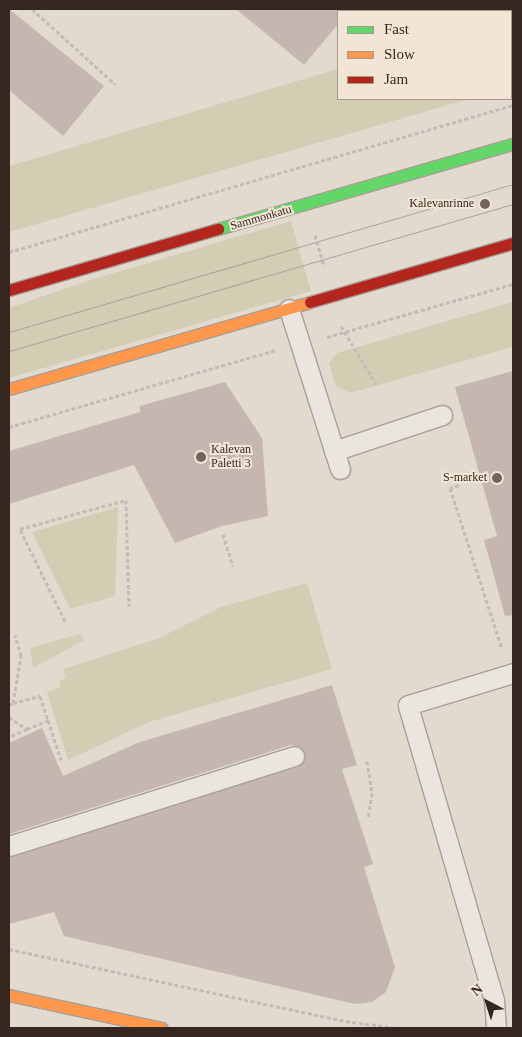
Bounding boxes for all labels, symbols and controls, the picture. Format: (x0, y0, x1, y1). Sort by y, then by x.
legend (337, 10, 512, 100)
text: Fast (384, 21, 409, 37)
text: Slow (384, 46, 415, 62)
text: Jam (384, 71, 408, 87)
place label: Kalevanrinne (409, 197, 474, 211)
marker: Kalevanrinne (478, 197, 492, 211)
street label: Sammonkatu (229, 202, 293, 234)
place label: Kalevan Paletti 3 (211, 443, 251, 471)
marker: Kalevan Paletti 3 (195, 451, 207, 463)
place label: S-market (443, 471, 487, 485)
marker: S-market (491, 472, 503, 484)
north arrow (462, 977, 512, 1027)
text: N (468, 981, 486, 999)

